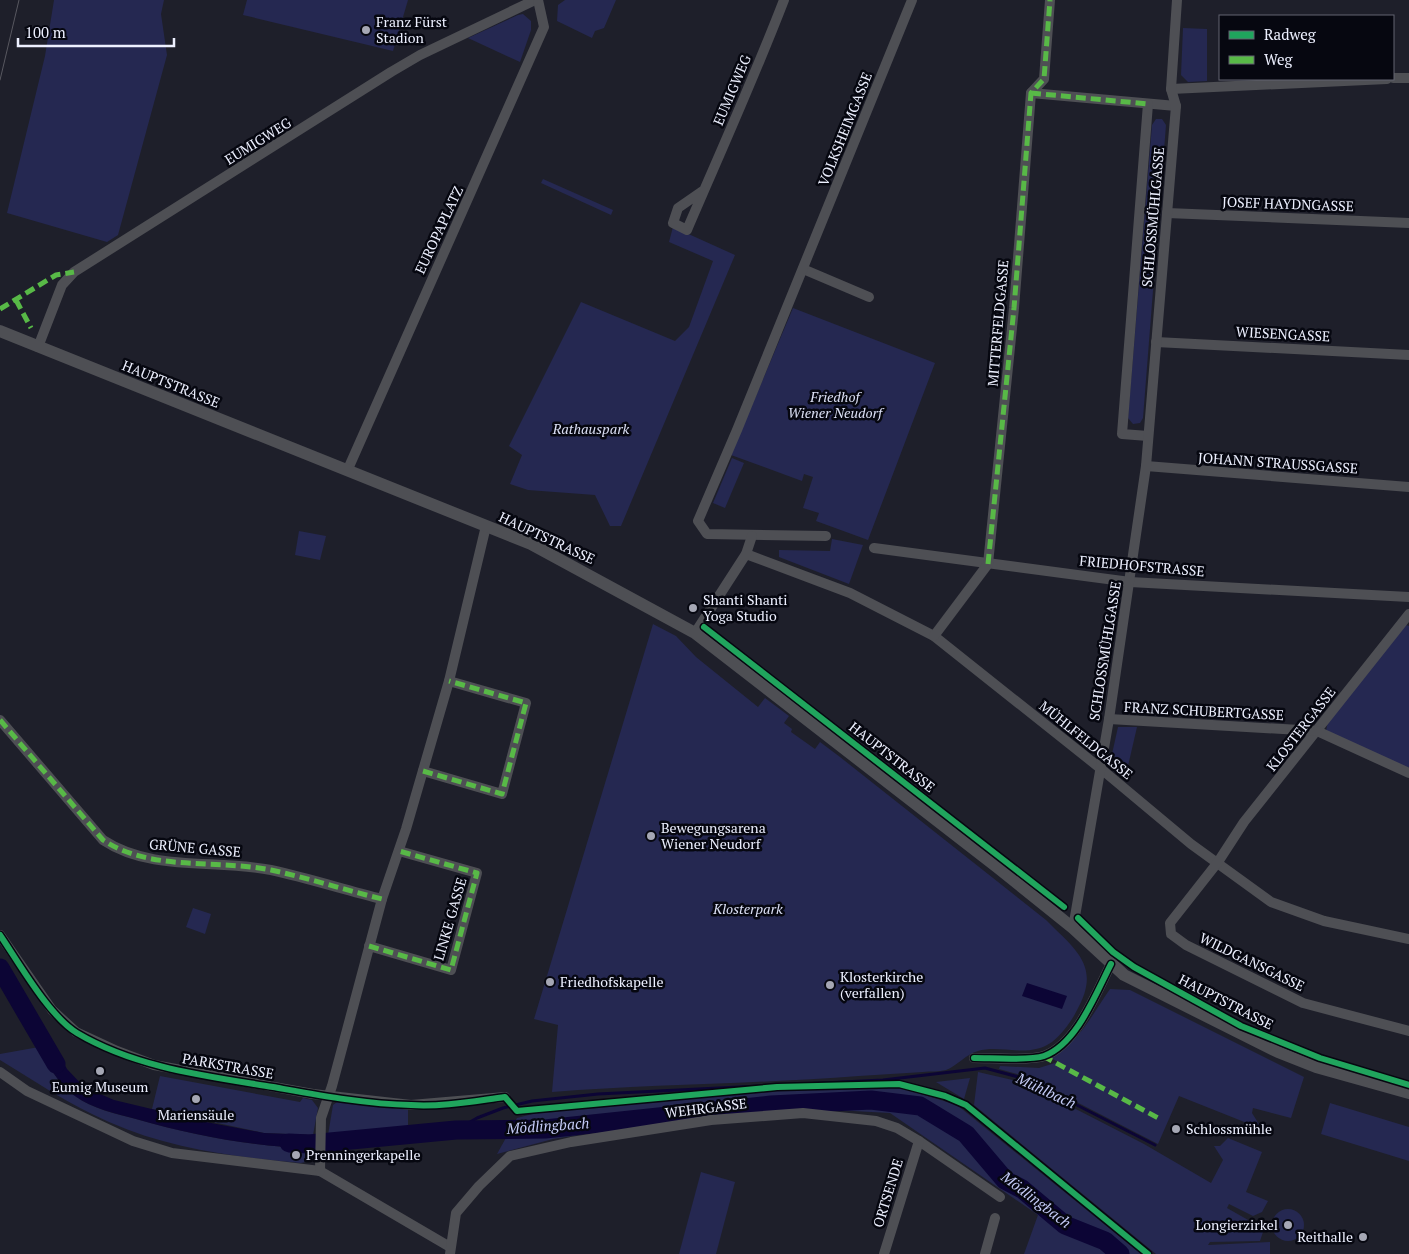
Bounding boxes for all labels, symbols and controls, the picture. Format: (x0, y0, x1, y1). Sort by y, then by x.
place label: Franz Fürst Stadion (376, 12, 448, 47)
scale bar (18, 15, 174, 47)
legend (1219, 15, 1394, 80)
text: 100 m (25, 22, 66, 42)
marker: Franz Fürst Stadion (360, 24, 372, 36)
text: Radweg (1264, 24, 1317, 44)
text: Weg (1264, 49, 1294, 69)
street label: EUMIGWEG (708, 51, 755, 128)
street label: VOLKSHEIMGASSE (813, 69, 876, 189)
street label: EUMIGWEG (221, 112, 295, 169)
street label: SCHLOSSMÜHLGASSE (1137, 146, 1168, 288)
street label: EUROPAPLATZ (410, 183, 467, 277)
street label: JOSEF HAYDNGASSE (1222, 192, 1354, 215)
street label: MITTERFELDGASSE (982, 259, 1013, 387)
street label: WIESENGASSE (1235, 322, 1331, 345)
street label: HAUPTSTRASSE (119, 355, 223, 412)
park label: Friedhof Wiener Neudorf (788, 387, 885, 422)
park label: Rathauspark (552, 419, 630, 438)
street label: JOHANN STRAUSSGASSE (1197, 447, 1359, 478)
street label: HAUPTSTRASSE (496, 507, 598, 568)
street label: FRIEDHOFSTRASSE (1079, 551, 1205, 580)
street label: SCHLOSSMÜHLGASSE (1084, 580, 1125, 722)
place label: Shanti Shanti Yoga Studio (703, 590, 787, 625)
marker: Shanti Shanti Yoga Studio (687, 602, 699, 614)
street label: KLOSTERGASSE (1262, 683, 1339, 775)
street label: MÜHLFELDGASSE (1036, 696, 1137, 783)
street label: FRANZ SCHUBERTGASSE (1124, 697, 1284, 724)
street label: HAUPTSTRASSE (845, 717, 939, 796)
place label: Bewegungsarena Wiener Neudorf (661, 818, 766, 853)
marker: Bewegungsarena Wiener Neudorf (645, 830, 657, 842)
street label: GRÜNE GASSE (148, 834, 242, 861)
street label: LINKE GASSE (429, 875, 470, 963)
park label: Klosterpark (712, 899, 783, 918)
street label: WILDGANSGASSE (1196, 928, 1308, 995)
place label: Klosterkirche (verfallen) (840, 967, 923, 1002)
street label: HAUPTSTRASSE (1176, 969, 1277, 1034)
place label: Friedhofskapelle (560, 972, 664, 991)
marker: Friedhofskapelle (544, 976, 556, 988)
marker: Klosterkirche (verfallen) (824, 979, 836, 991)
street label: PARKSTRASSE (181, 1048, 275, 1083)
marker: Eumig Museum (94, 1065, 106, 1077)
water label: Mühlbach (1012, 1067, 1080, 1113)
place label: Eumig Museum (52, 1077, 148, 1096)
marker: Mariensäule (190, 1093, 202, 1105)
street label: WEHRGASSE (664, 1093, 748, 1122)
place label: Mariensäule (158, 1105, 234, 1124)
water label: Mödlingbach (505, 1112, 590, 1138)
place label: Schlossmühle (1186, 1119, 1272, 1138)
marker: Schlossmühle (1170, 1123, 1182, 1135)
place label: Prenningerkapelle (306, 1145, 420, 1164)
marker: Prenningerkapelle (290, 1149, 302, 1161)
street label: ORTSENDE (868, 1156, 907, 1230)
water label: Mödlingbach (997, 1166, 1076, 1232)
place label: Longierzirkel (1196, 1215, 1278, 1234)
marker: Longierzirkel (1282, 1219, 1294, 1231)
place label: Reithalle (1297, 1227, 1353, 1246)
marker: Reithalle (1357, 1231, 1369, 1243)

